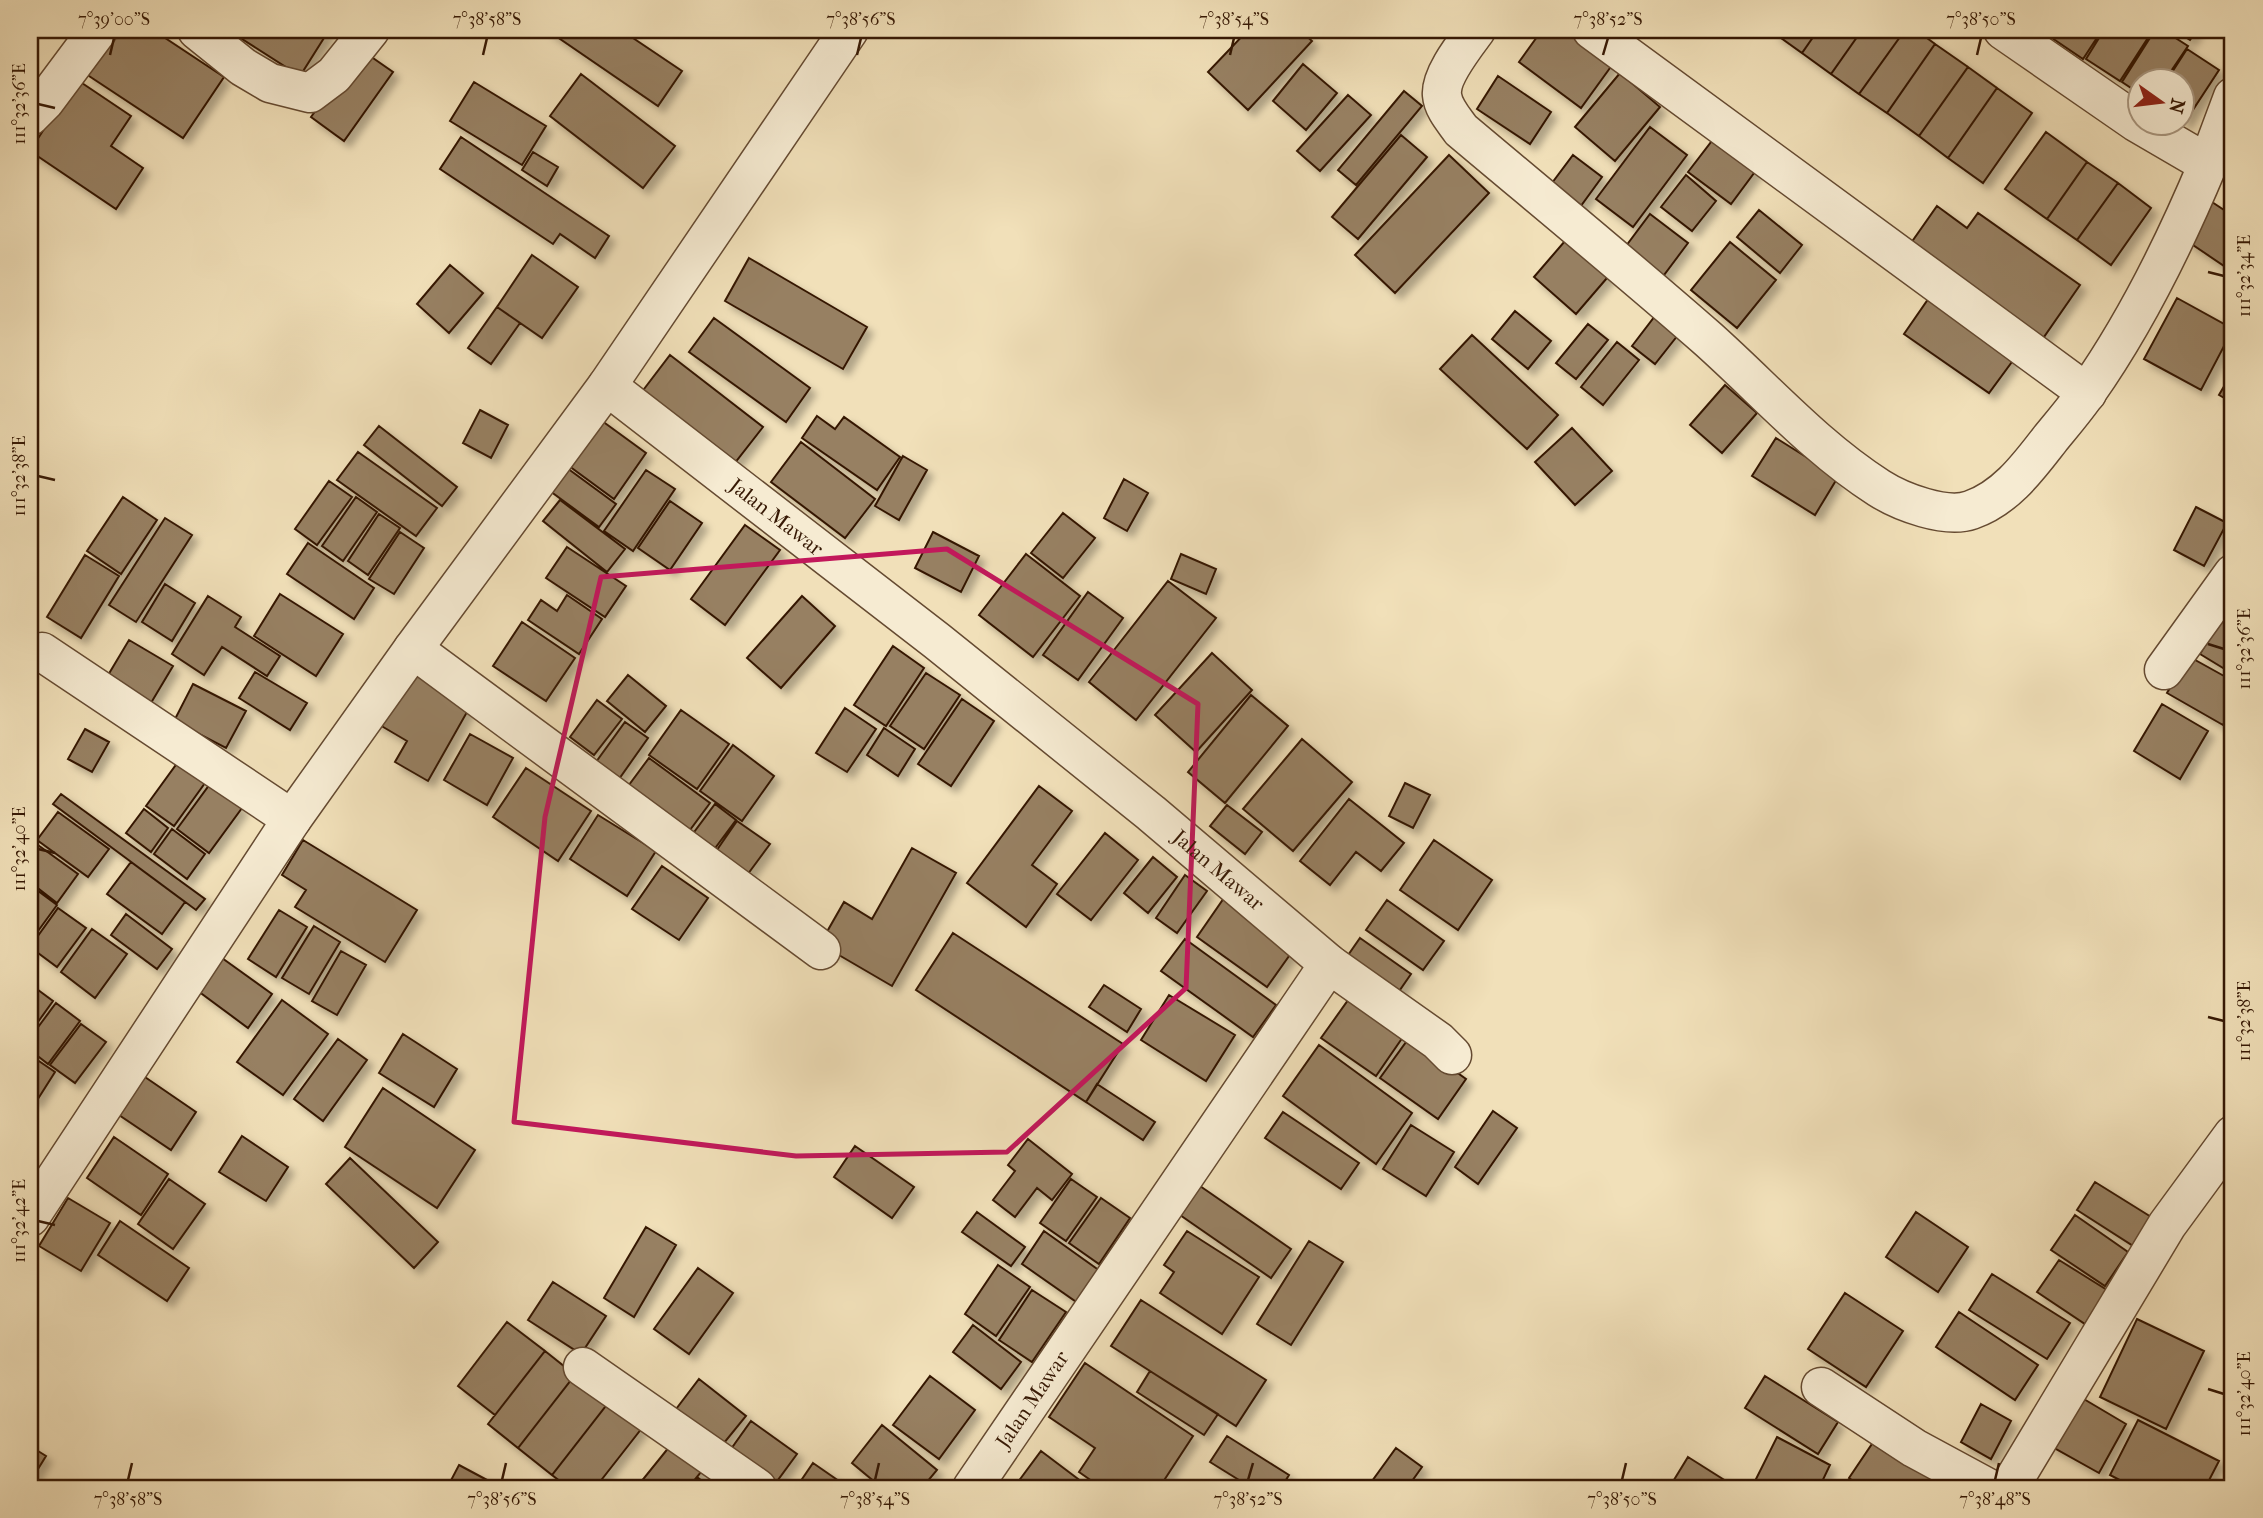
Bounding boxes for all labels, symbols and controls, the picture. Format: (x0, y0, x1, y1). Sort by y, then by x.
text: 7°39'00"S (78, 9, 150, 30)
text: 7°38'58"S (453, 9, 521, 30)
text: 7°38'56"S (826, 9, 896, 30)
text: 7°38'54"S (1199, 9, 1269, 30)
text: 7°38'52"S (1574, 9, 1642, 30)
text: 7°38'50"S (1946, 9, 2016, 30)
text: 111°32'36"E (9, 63, 30, 145)
north arrow (2126, 66, 2196, 136)
text: N (2164, 96, 2189, 116)
text: 111°32'34"E (2234, 235, 2255, 317)
text: 111°32'38"E (9, 436, 30, 516)
street label: Jalan Mawar (723, 472, 828, 561)
text: 111°32'36"E (2234, 608, 2255, 690)
text: 111°32'40"E (9, 807, 30, 891)
street label: Jalan Mawar (1166, 824, 1269, 916)
text: 111°32'38"E (2234, 981, 2255, 1061)
text: 111°32'42"E (9, 1179, 30, 1263)
street label: Jalan Mawar (990, 1346, 1074, 1454)
text: 111°32'40"E (2234, 1352, 2255, 1436)
text: 7°38'58"S (94, 1489, 162, 1510)
text: 7°38'56"S (467, 1489, 537, 1510)
text: 7°38'54"S (840, 1489, 910, 1510)
text: 7°38'52"S (1214, 1489, 1282, 1510)
text: 7°38'50"S (1587, 1489, 1657, 1510)
text: 7°38'48"S (1959, 1489, 2031, 1510)

